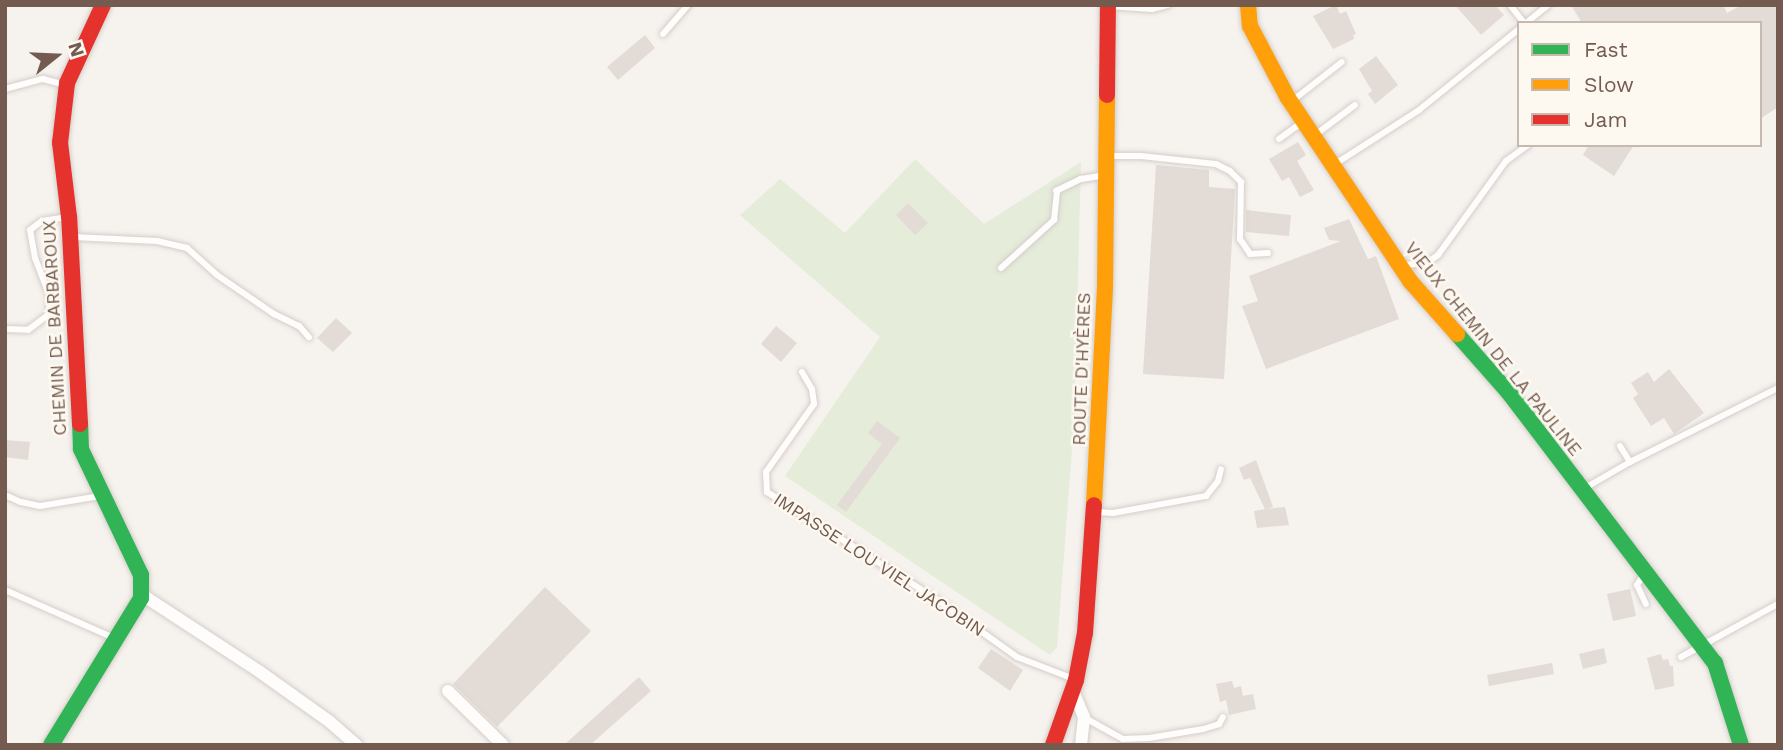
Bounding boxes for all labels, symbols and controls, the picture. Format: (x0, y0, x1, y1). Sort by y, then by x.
north arrow (21, 21, 91, 91)
legend (1517, 21, 1762, 147)
text: Fast (1584, 37, 1628, 62)
text: N (63, 39, 90, 60)
text: Slow (1584, 72, 1634, 97)
text: Jam (1584, 107, 1627, 132)
street label: CHEMIN DE BARBAROUX (39, 220, 71, 436)
street label: VIEUX CHEMIN DE LA PAULINE (1400, 237, 1586, 461)
street label: ROUTE D'HYÈRES (1069, 292, 1095, 446)
street label: IMPASSE LOU VIEL JACOBIN (769, 488, 989, 642)

